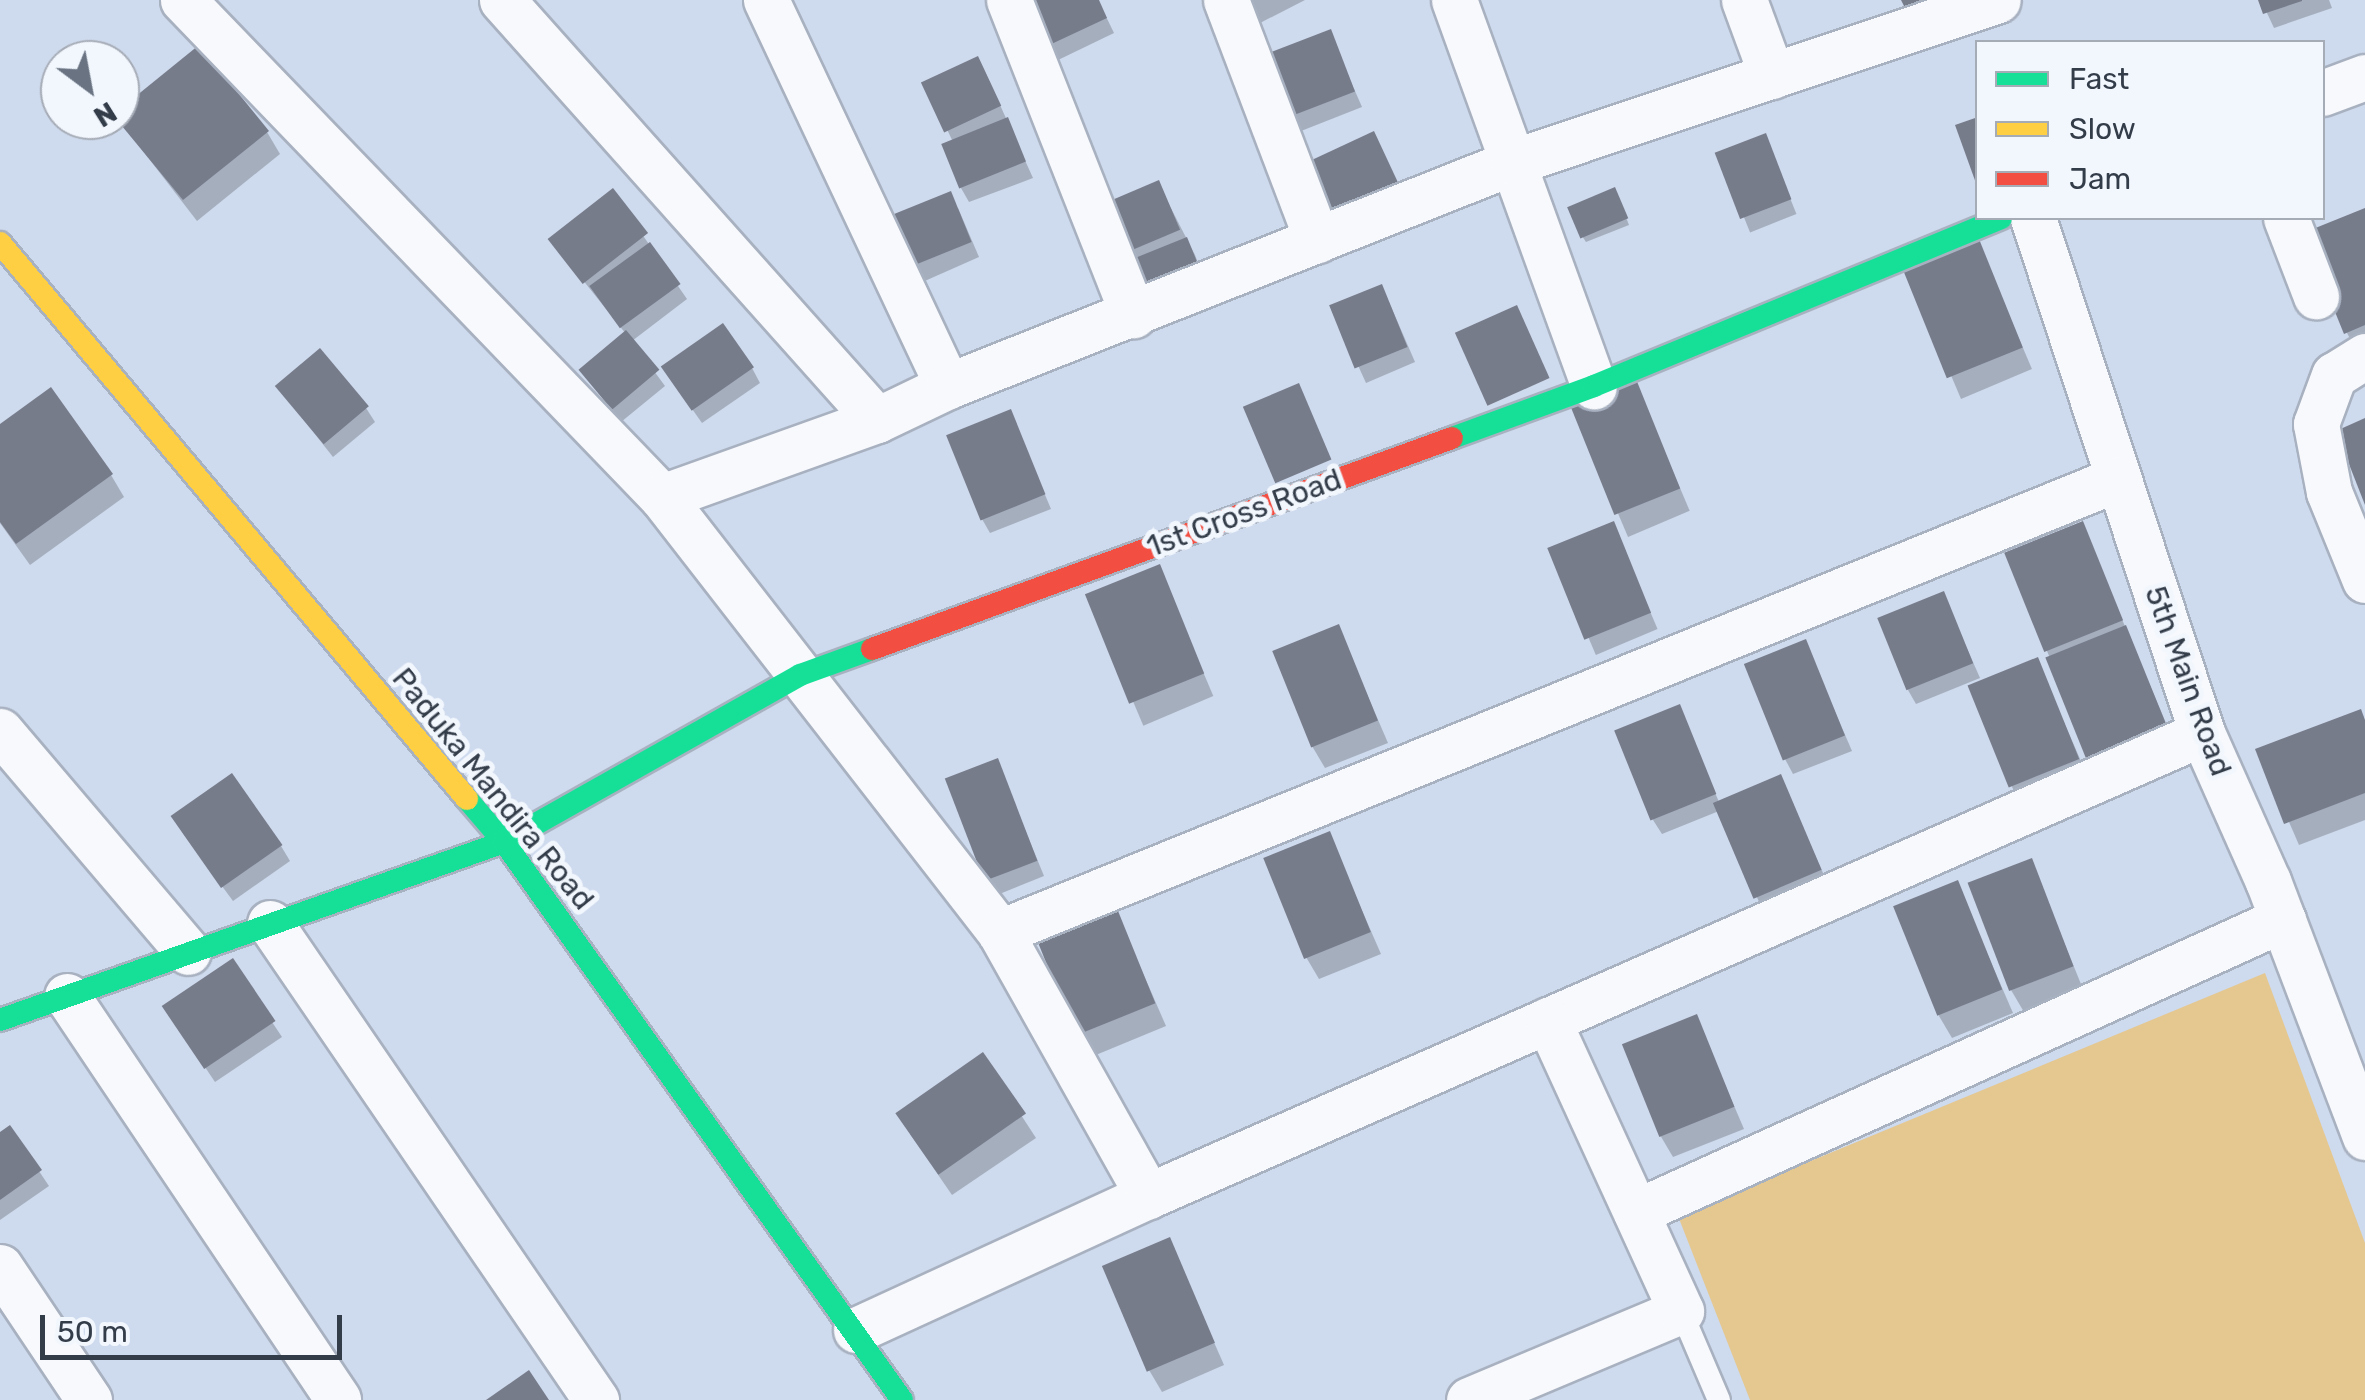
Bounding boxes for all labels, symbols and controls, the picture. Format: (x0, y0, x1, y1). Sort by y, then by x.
north arrow (40, 40, 140, 140)
legend (1975, 40, 2325, 220)
text: Fast (2069, 61, 2129, 97)
text: N (88, 95, 122, 133)
text: Slow (2069, 111, 2136, 147)
text: Jam (2069, 161, 2131, 197)
street label: 1st Cross Road (1142, 461, 1346, 565)
street label: 5th Main Road (2137, 581, 2239, 781)
street label: Paduka Mandira Road (385, 661, 601, 917)
scale bar (45, 1295, 348, 1357)
text: 50 m (57, 1314, 128, 1350)

